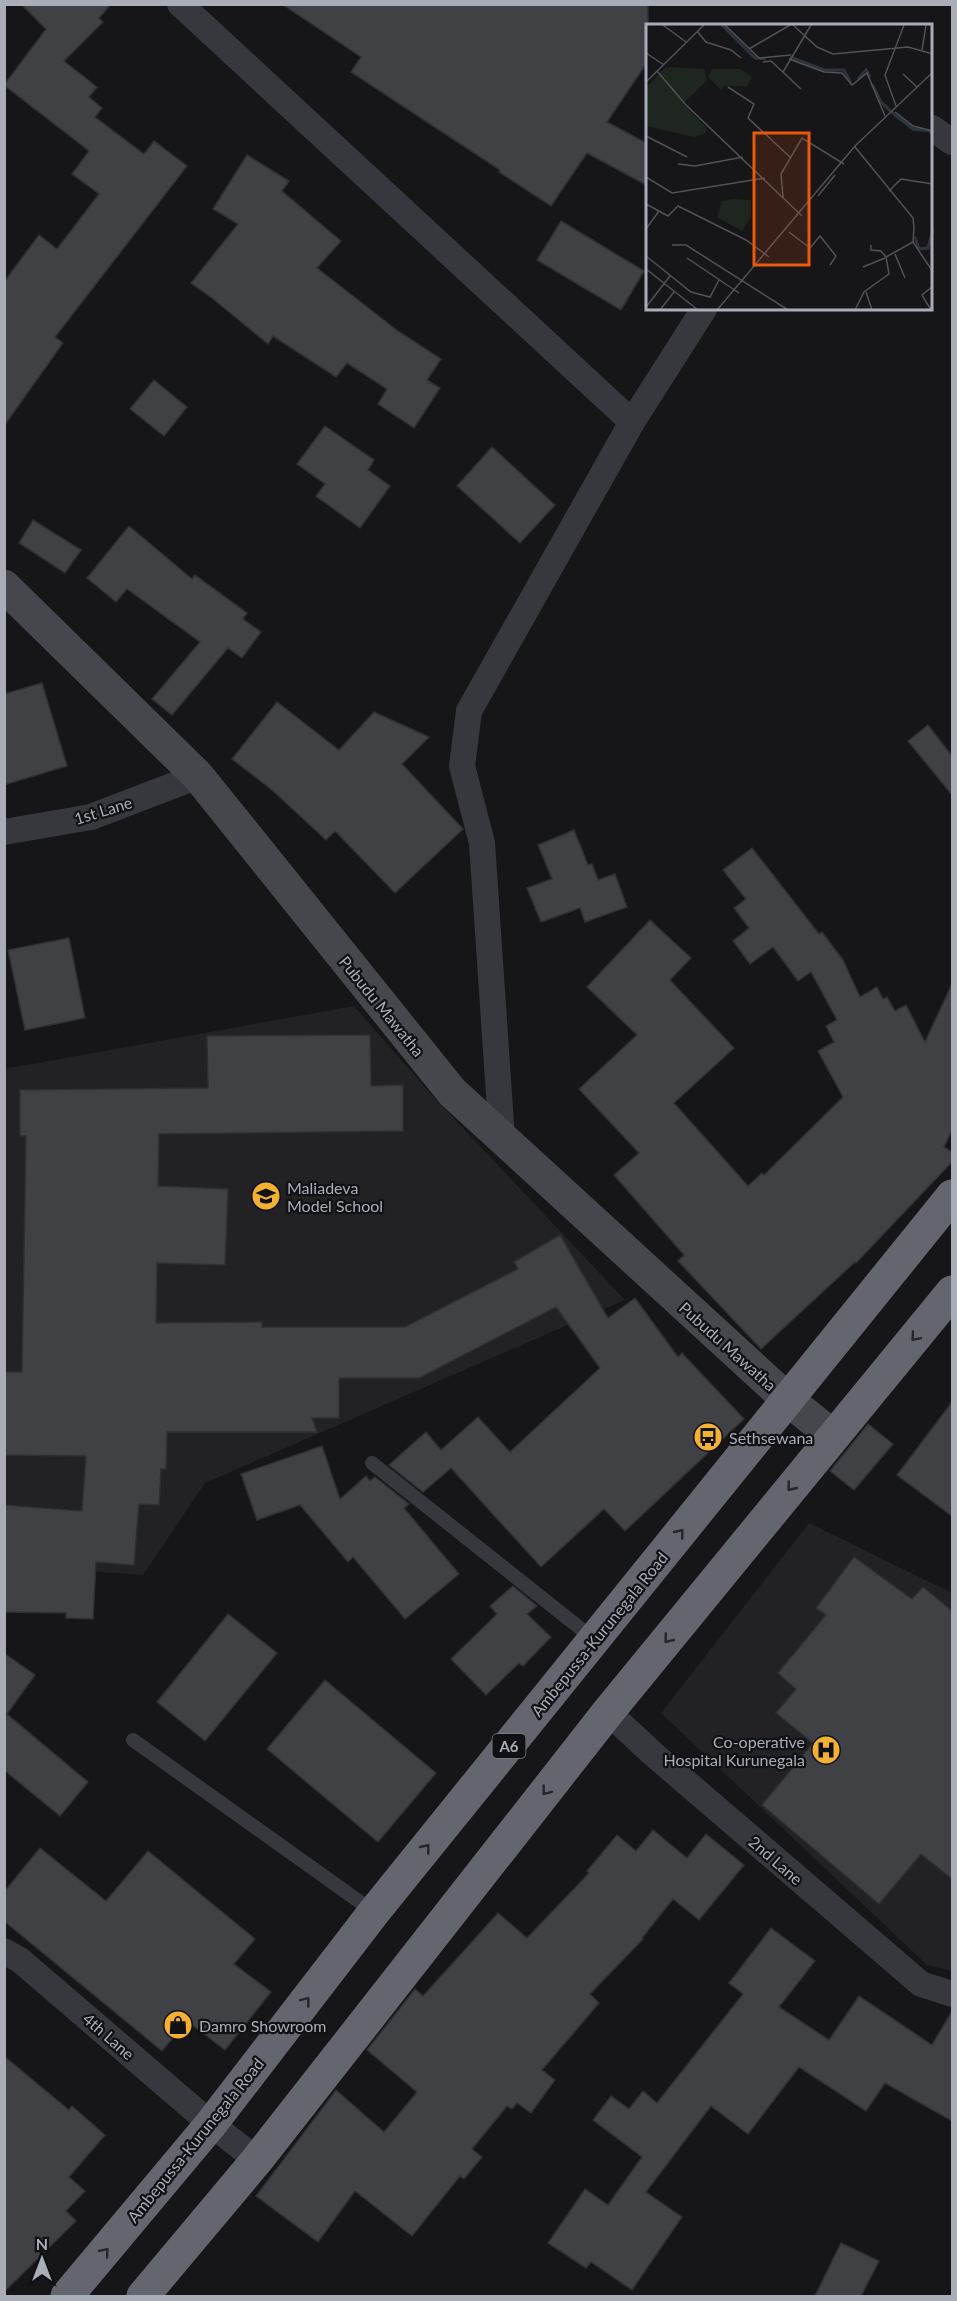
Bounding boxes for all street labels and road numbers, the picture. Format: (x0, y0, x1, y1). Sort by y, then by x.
street label: 1st Lane (72, 792, 134, 828)
street label: Pubudu Mawatha (336, 952, 428, 1060)
street label: Pubudu Mawatha (676, 1298, 780, 1394)
street label: Ambepussa-Kurunegala Road (527, 1548, 671, 1720)
road number: A6 (492, 1734, 526, 1758)
street label: 2nd Lane (745, 1832, 807, 1888)
street label: 4th Lane (80, 2009, 138, 2063)
street label: Ambepussa-Kurunegala Road (123, 2054, 267, 2226)

